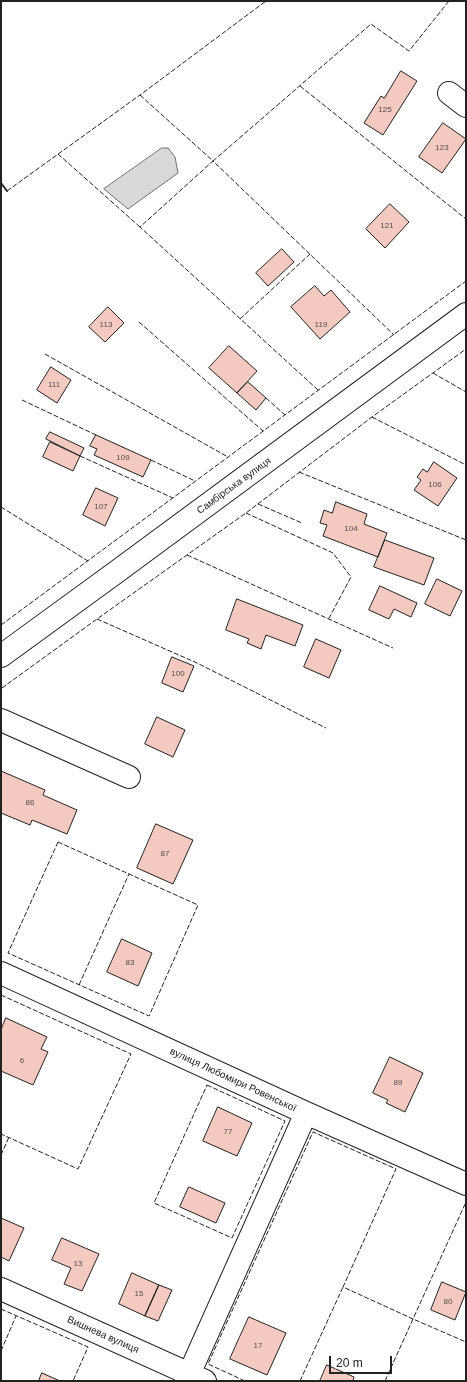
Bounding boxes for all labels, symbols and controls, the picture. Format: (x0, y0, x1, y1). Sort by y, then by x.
house number: 125 (378, 105, 392, 115)
house number: 123 (435, 143, 449, 153)
house number: 121 (380, 221, 394, 231)
house number: 113 (100, 320, 112, 330)
house number: 119 (315, 320, 327, 330)
house number: 111 (48, 380, 60, 390)
house number: 109 (116, 453, 130, 463)
street label: Самбірська вулиця (195, 455, 273, 517)
house number: 106 (428, 480, 442, 490)
house number: 107 (94, 502, 108, 512)
house number: 104 (344, 524, 358, 534)
house number: 100 (171, 669, 185, 679)
house number: 86 (26, 798, 34, 808)
house number: 87 (161, 849, 169, 859)
house number: 83 (126, 958, 134, 968)
street label: вулиця Любомири Ровенської (168, 1045, 298, 1115)
house number: 6 (20, 1056, 24, 1066)
house number: 89 (394, 1078, 402, 1088)
house number: 77 (224, 1127, 232, 1137)
house number: 13 (74, 1259, 82, 1269)
house number: 15 (135, 1289, 143, 1299)
house number: 80 (444, 1297, 452, 1307)
street label: Вишнева вулиця (65, 1314, 141, 1356)
house number: 17 (254, 1341, 262, 1351)
scale bar (331, 1348, 394, 1374)
text: 20 m (336, 1356, 363, 1370)

